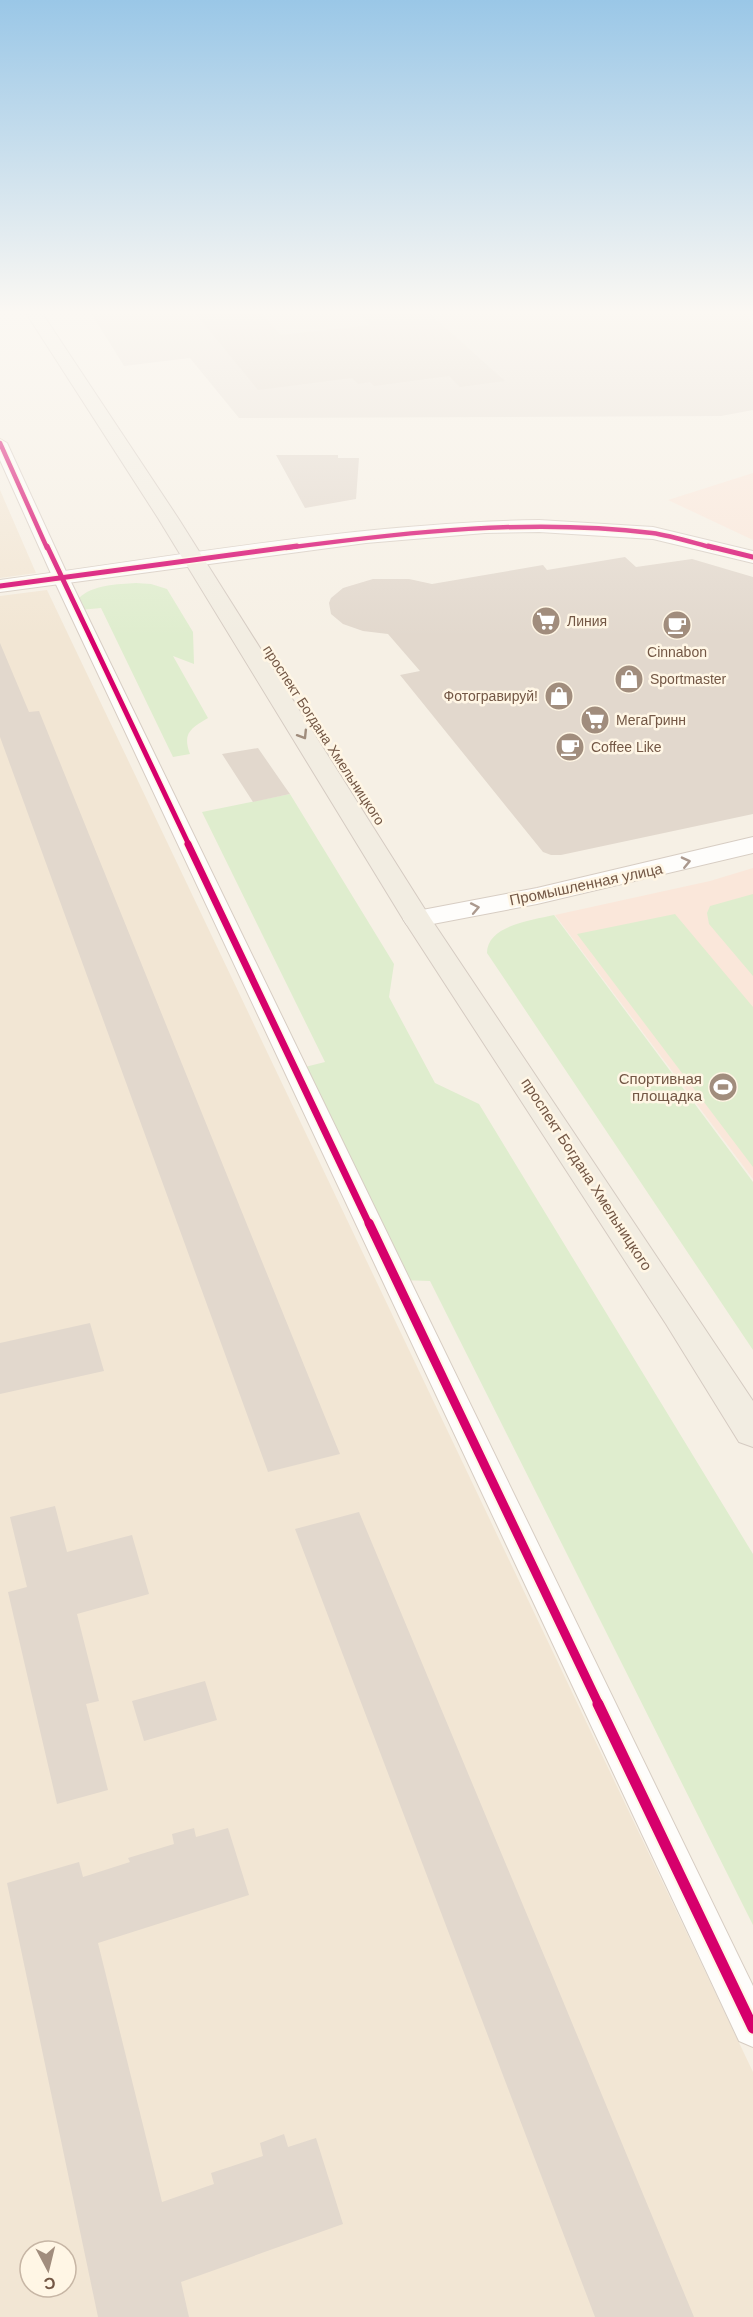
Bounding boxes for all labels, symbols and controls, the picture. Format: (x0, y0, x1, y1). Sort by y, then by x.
supermarket icon: Линия (530, 605, 562, 637)
cafe icon: Cinnabon (661, 609, 693, 641)
place label: Линия (567, 613, 607, 629)
street label: проспект Богдана Хмельницкого (260, 642, 388, 828)
place label: Cinnabon (647, 644, 707, 660)
shop icon: Sportmaster (613, 663, 645, 695)
place label: Sportmaster (650, 671, 727, 687)
shop icon: Фотогравируй! (543, 680, 575, 712)
place label: Фотогравируй! (444, 688, 538, 704)
supermarket icon: МегаГринн (579, 704, 611, 736)
place label: МегаГринн (616, 712, 686, 728)
one-way arrow (295, 728, 306, 739)
cafe icon: Coffee Like (554, 731, 586, 763)
place label: Coffee Like (591, 739, 662, 755)
one-way arrow (681, 856, 691, 869)
street label: Промышленная улица (508, 859, 665, 909)
one-way arrow (470, 902, 480, 915)
place label: Спортивная площадка (619, 1070, 703, 1104)
sports icon: Спортивная площадка (707, 1071, 739, 1103)
street label: проспект Богдана Хмельницкого (518, 1075, 656, 1273)
north arrow (18, 2239, 78, 2299)
text: С (43, 2274, 57, 2293)

